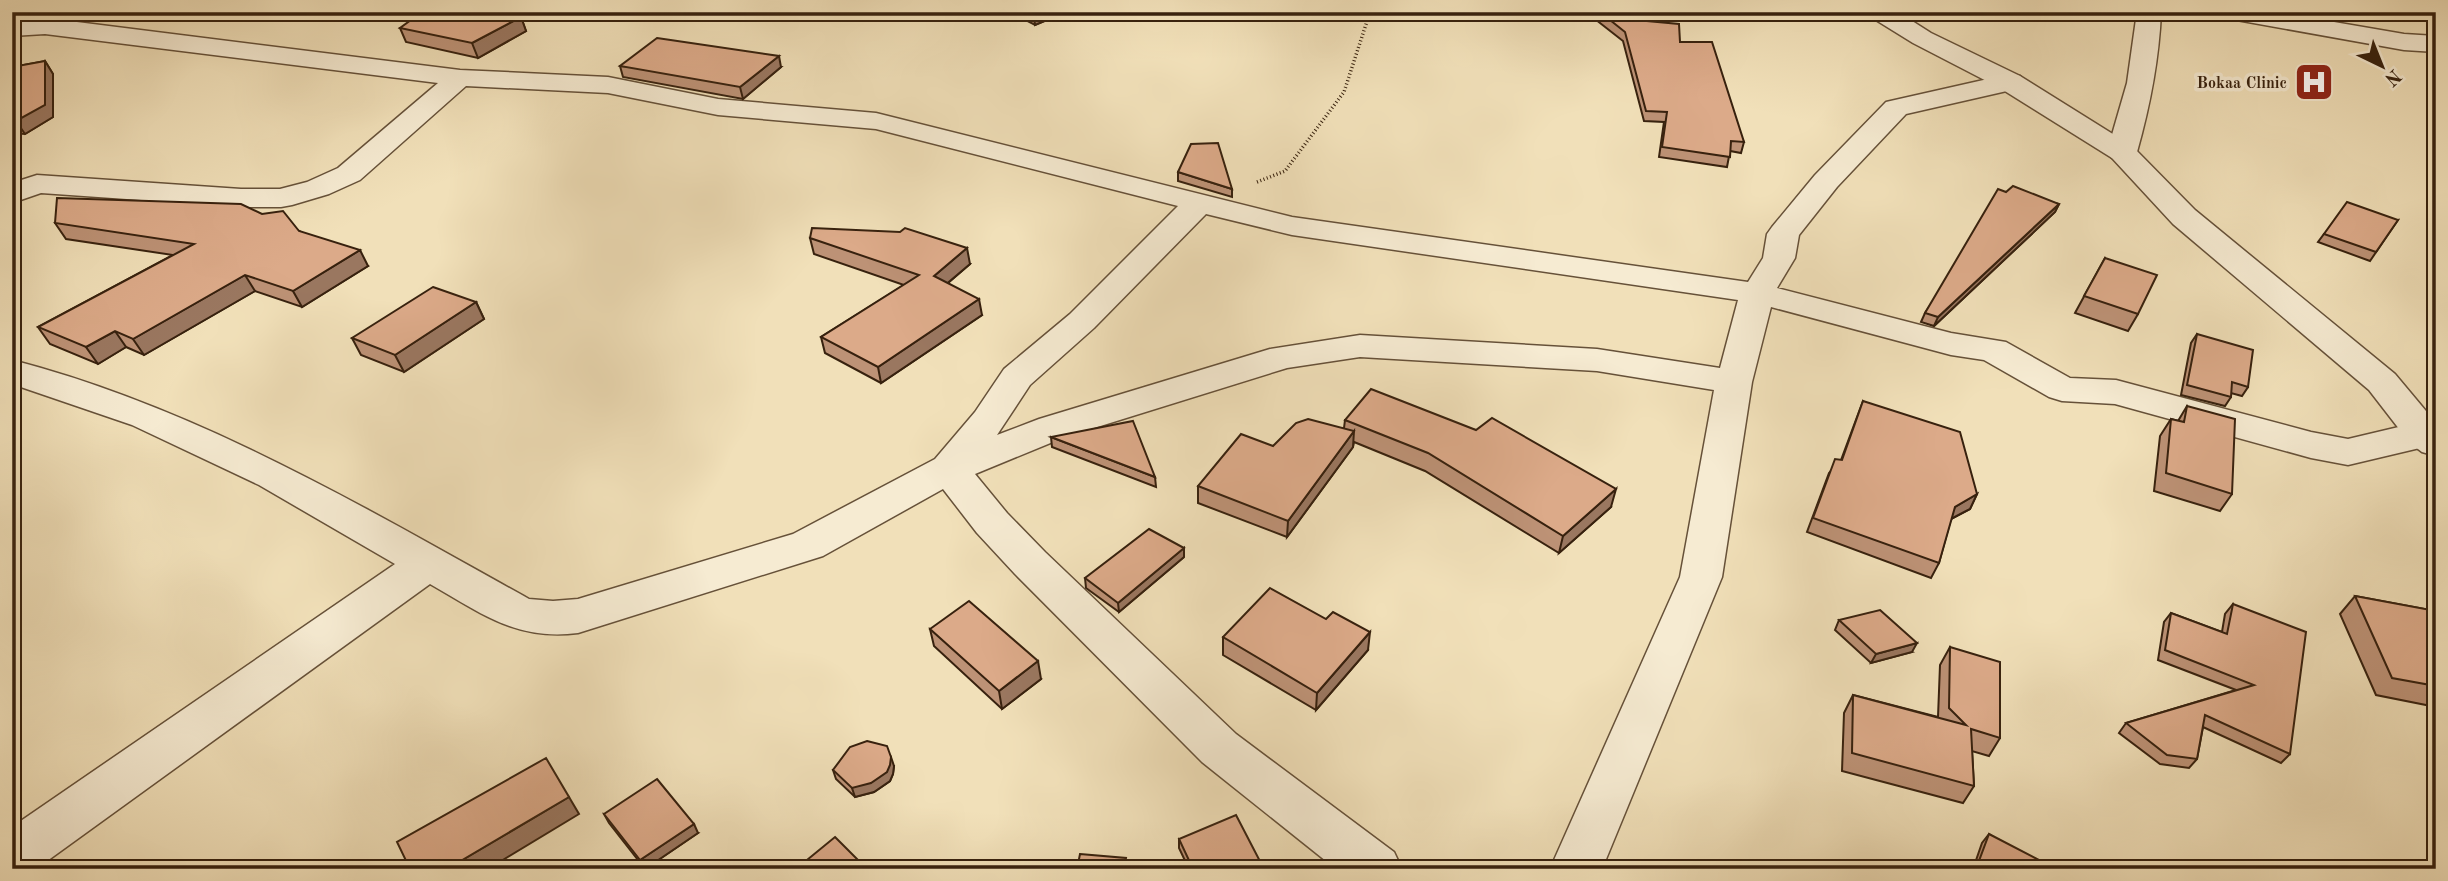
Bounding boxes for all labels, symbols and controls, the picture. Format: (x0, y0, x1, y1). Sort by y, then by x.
north arrow (2346, 32, 2416, 102)
hospital icon: Bokaa Clinic (2293, 61, 2335, 103)
text: N (2380, 65, 2404, 89)
place label: Bokaa Clinic (2197, 76, 2287, 92)

